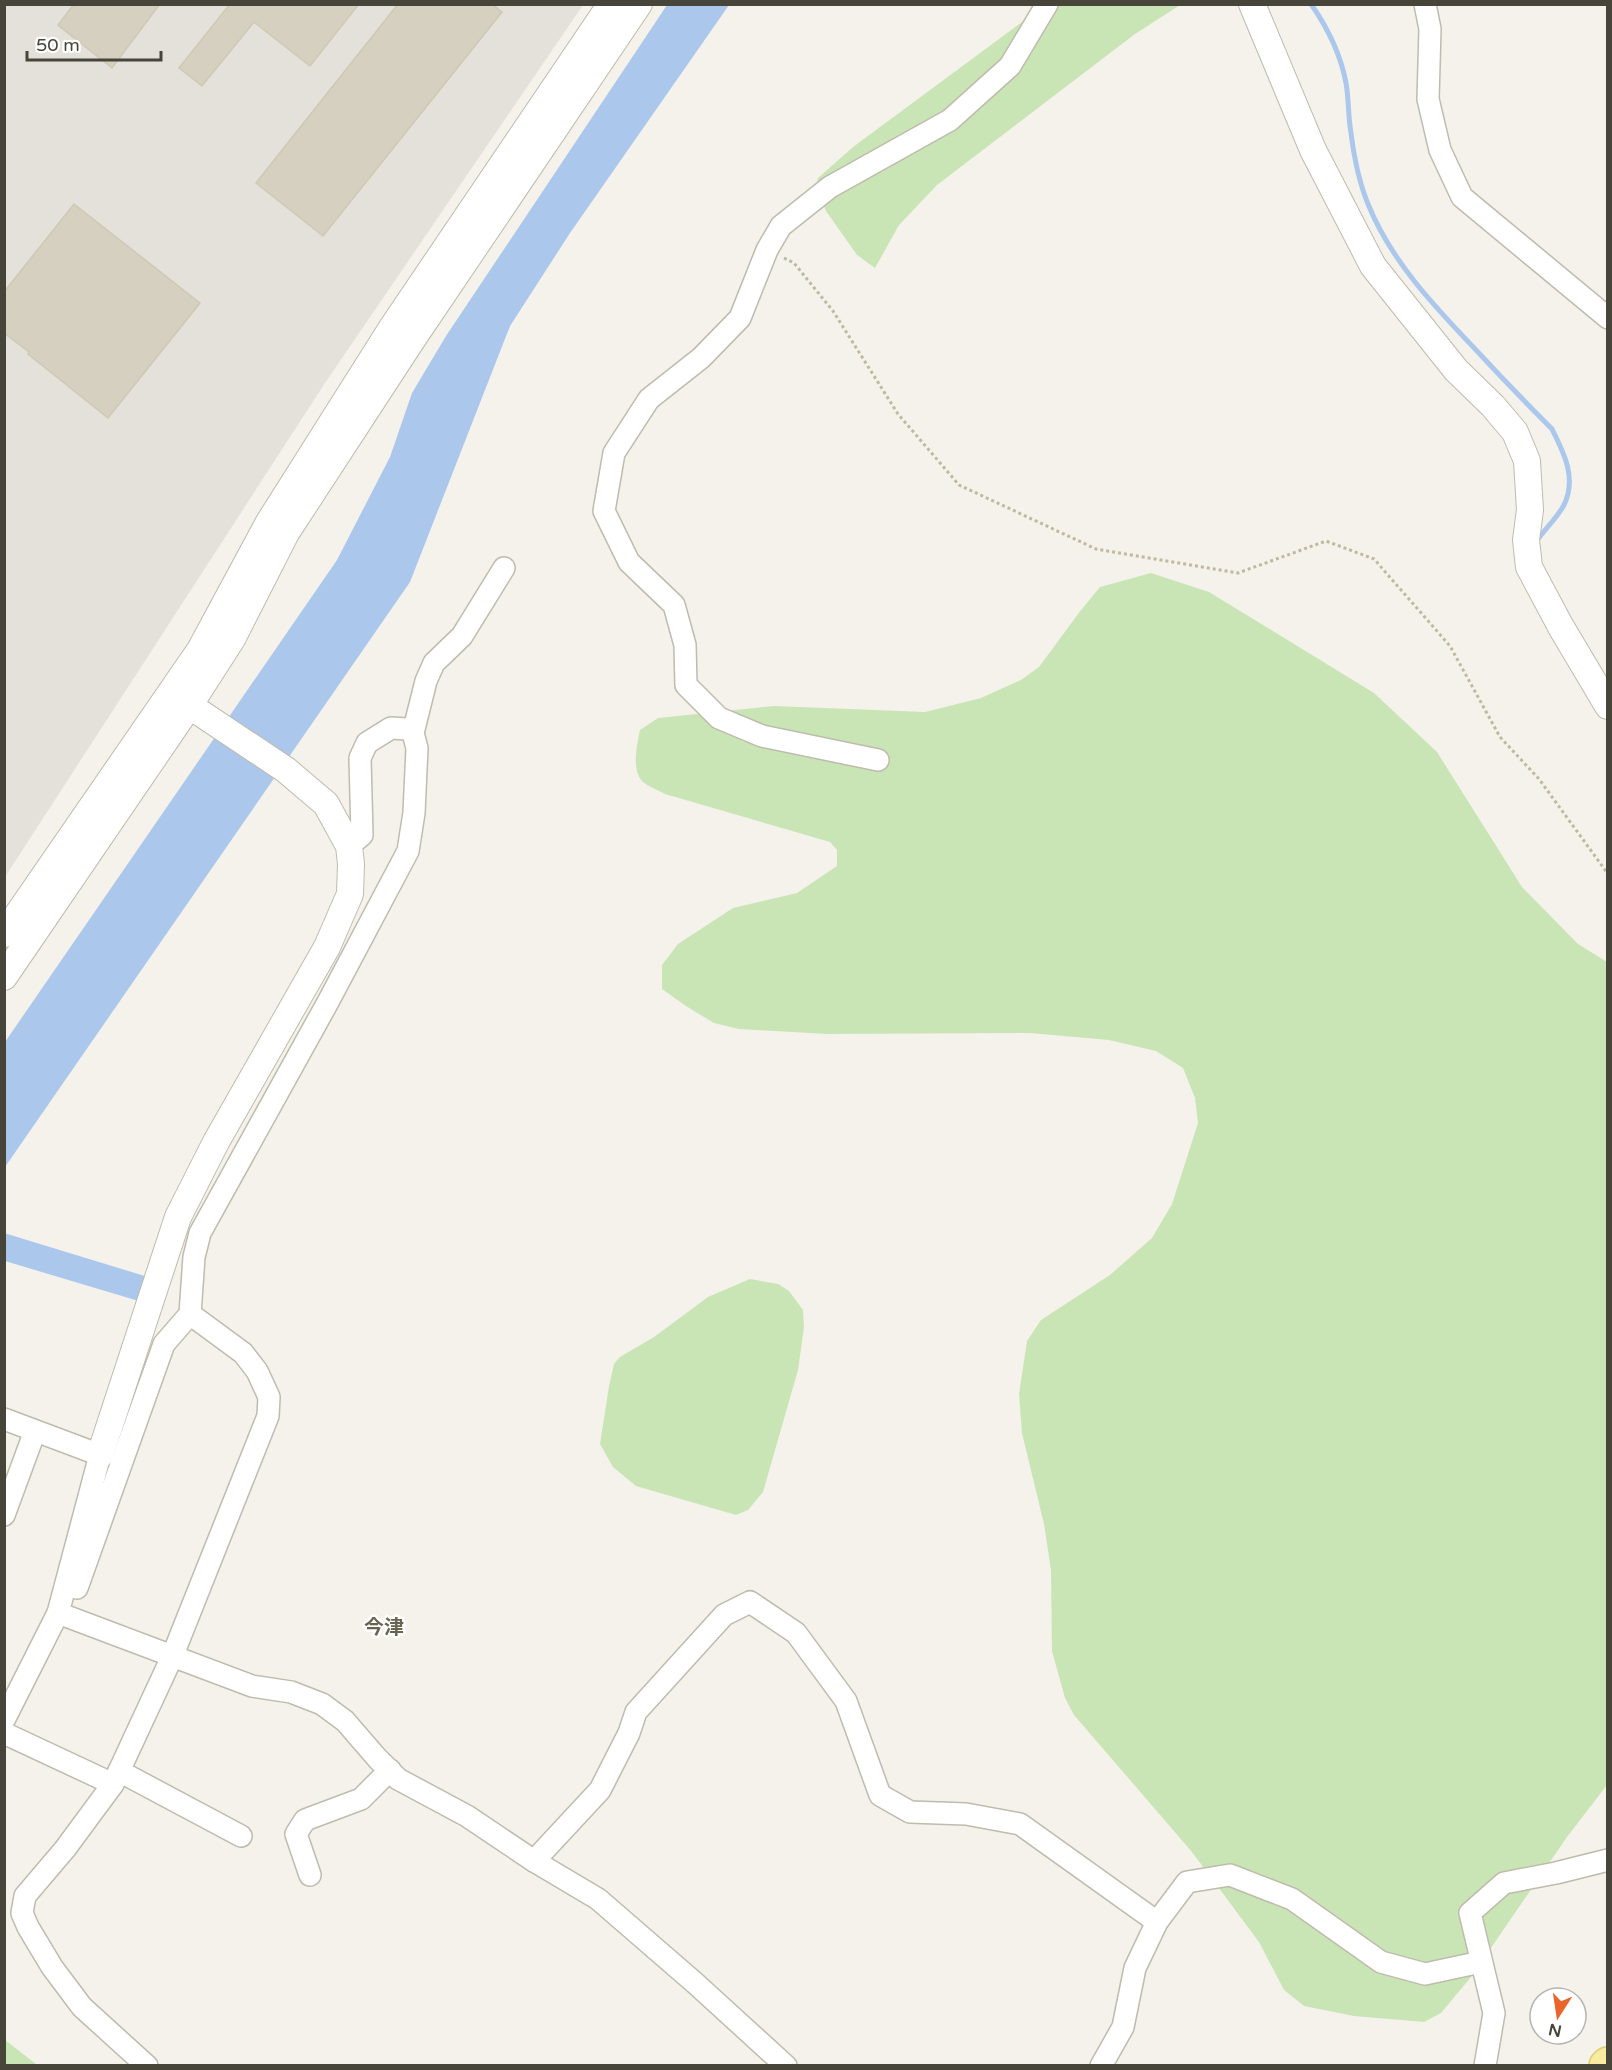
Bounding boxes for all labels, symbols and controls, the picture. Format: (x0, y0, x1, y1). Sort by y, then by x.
scale bar (27, 24, 160, 62)
text: 50 m (36, 34, 80, 56)
district label: 今津 (364, 1616, 404, 1640)
north arrow (1528, 1986, 1588, 2046)
text: N (1547, 2019, 1563, 2041)

